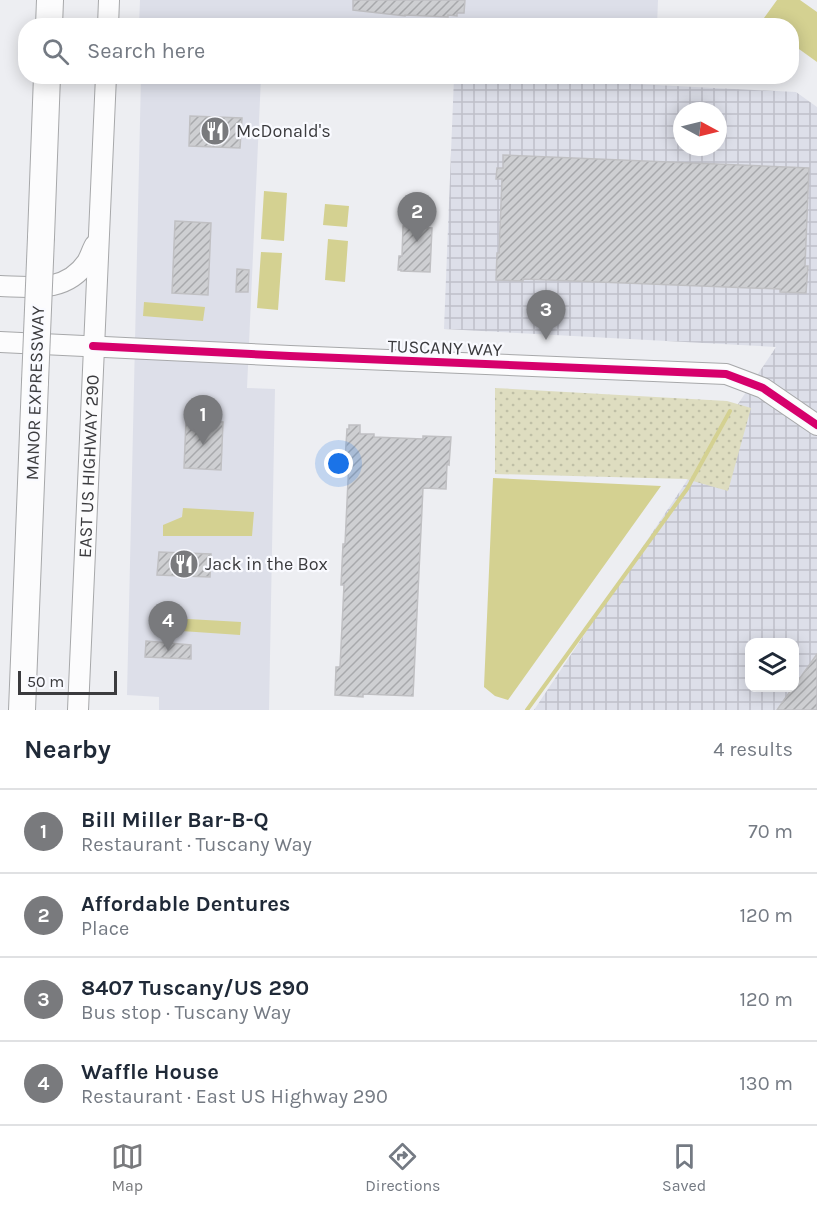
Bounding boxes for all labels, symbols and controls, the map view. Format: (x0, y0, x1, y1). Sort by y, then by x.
search box (18, 18, 799, 84)
icon: search (39, 35, 72, 68)
text: Search here (87, 38, 205, 64)
north arrow (673, 102, 727, 156)
restaurant icon: McDonald's (199, 115, 231, 147)
place label: McDonald's (236, 120, 331, 142)
pin: 2 (398, 192, 436, 242)
pin: 3 (526, 290, 566, 340)
street label: MANOR EXPRESSWAY (21, 305, 49, 481)
street label: TUSCANY WAY (387, 335, 503, 361)
street label: EAST US HIGHWAY 290 (74, 374, 104, 558)
pin: 1 (184, 396, 222, 445)
your location (324, 449, 353, 478)
restaurant icon: Jack in the Box (168, 548, 200, 580)
place label: Jack in the Box (205, 553, 328, 575)
pin: 4 (148, 602, 188, 651)
map controls (745, 638, 799, 692)
button: layers (745, 638, 799, 692)
scale bar (18, 668, 117, 696)
text: 50 m (27, 672, 64, 691)
text: Nearby (24, 734, 111, 765)
text: 4 results (713, 738, 793, 761)
text: Bill Miller Bar-B-Q (81, 807, 269, 833)
text: 1 (40, 820, 47, 843)
text: 70 m (748, 820, 793, 843)
text: Restaurant · Tuscany Way (81, 833, 312, 856)
text: Affordable Dentures (81, 891, 290, 917)
text: 2 (37, 904, 50, 927)
text: 120 m (739, 904, 793, 927)
text: Place (81, 917, 129, 940)
text: 8407 Tuscany/US 290 (81, 975, 309, 1001)
text: 3 (37, 988, 50, 1011)
text: 120 m (739, 988, 793, 1011)
text: Bus stop · Tuscany Way (81, 1001, 291, 1024)
text: Waffle House (81, 1059, 219, 1085)
text: 4 (38, 1072, 49, 1095)
text: 130 m (739, 1072, 793, 1095)
text: Restaurant · East US Highway 290 (81, 1085, 388, 1108)
tab: Map (111, 1140, 144, 1195)
tab: Directions (365, 1140, 440, 1195)
tab: Saved (662, 1140, 706, 1195)

